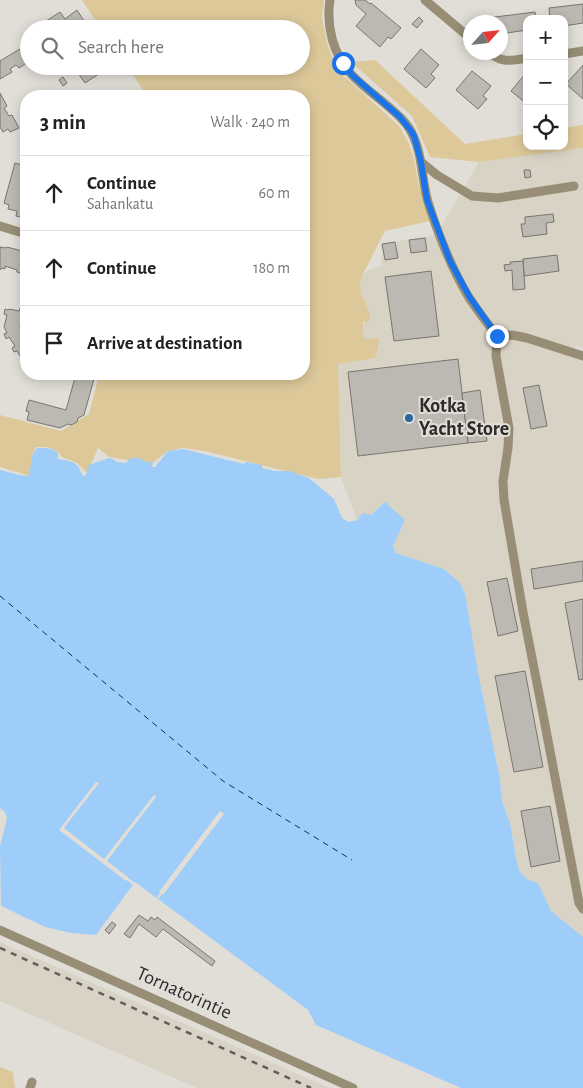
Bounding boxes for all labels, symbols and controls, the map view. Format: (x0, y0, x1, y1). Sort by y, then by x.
north arrow (463, 15, 508, 60)
map controls (523, 15, 568, 150)
button: + (523, 15, 568, 60)
search box (20, 20, 310, 75)
icon: search (38, 34, 66, 62)
text: Search here (78, 38, 164, 57)
route start (332, 52, 355, 75)
button: − (523, 60, 568, 105)
button: locate (523, 105, 568, 150)
text: 3 min (40, 112, 86, 133)
text: Walk · 240 m (210, 114, 290, 130)
text: Continue (87, 174, 156, 193)
icon: ahead (40, 179, 68, 207)
text: 60 m (259, 185, 290, 201)
text: Sahankatu (87, 196, 153, 212)
icon: ahead (40, 254, 68, 282)
text: Continue (87, 259, 156, 278)
text: 180 m (253, 260, 290, 276)
route end (486, 325, 509, 348)
icon: arrive (40, 329, 68, 357)
text: Arrive at destination (87, 334, 243, 353)
place label: Kotka Yacht Store (419, 396, 509, 439)
marker: Kotka Yacht Store (403, 412, 415, 424)
street label: Tornatorintie (133, 963, 235, 1023)

